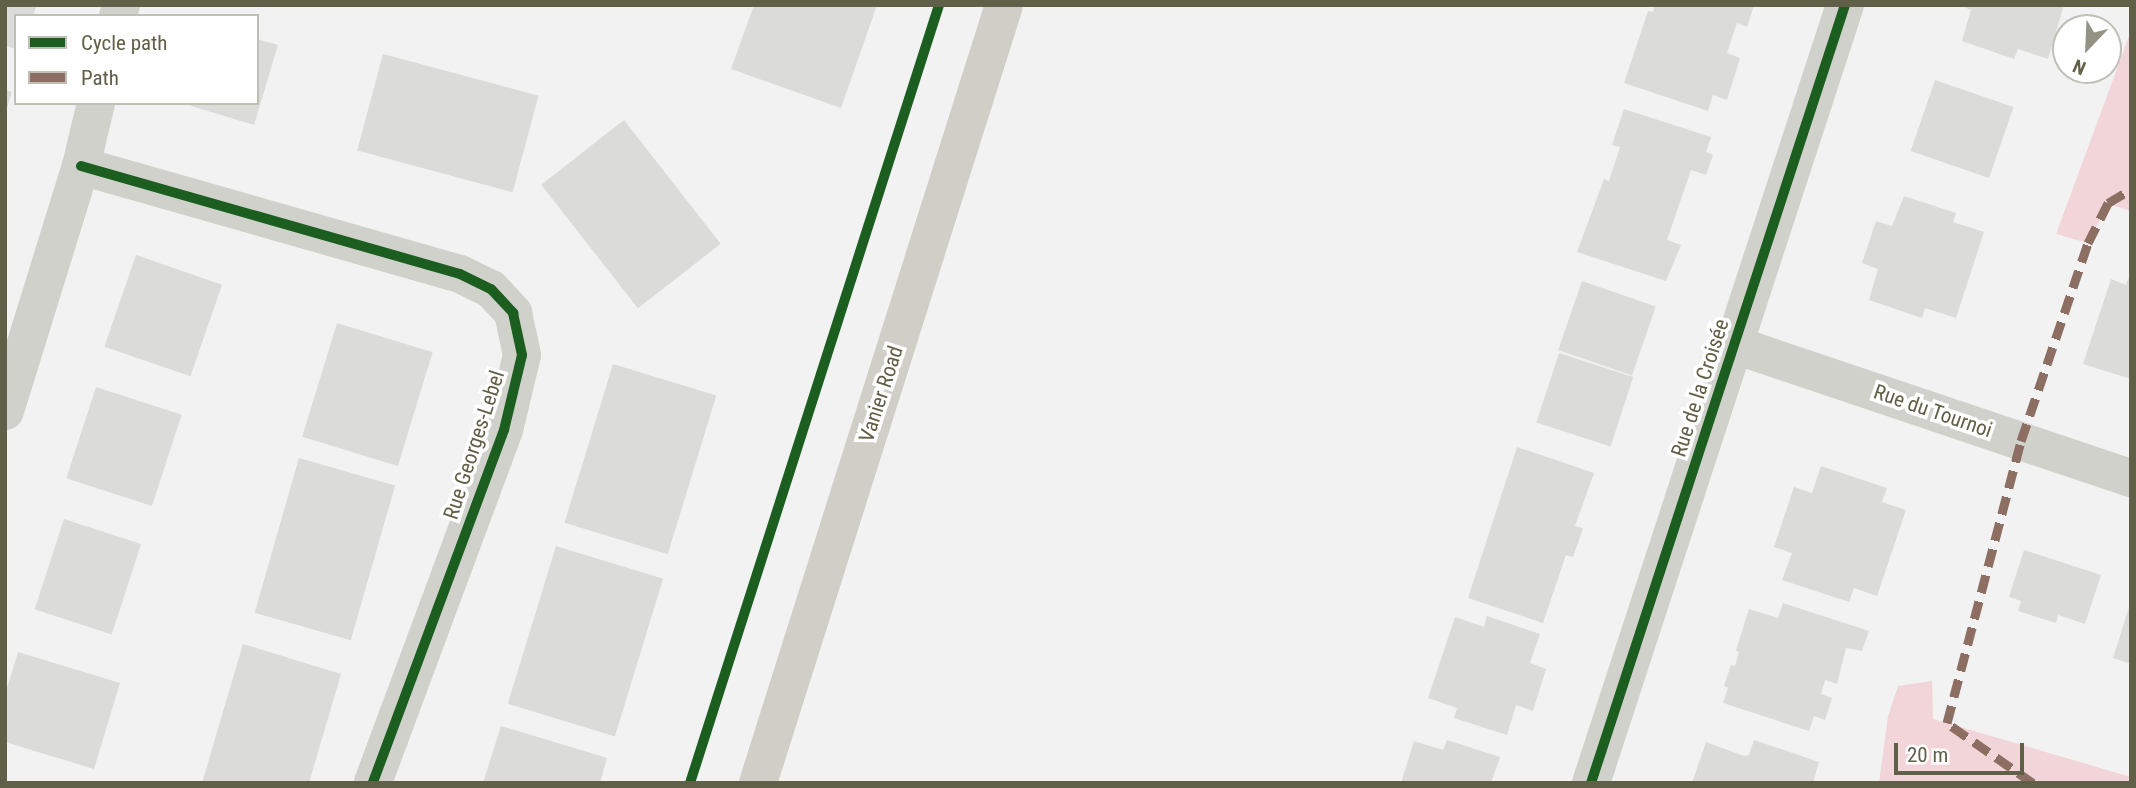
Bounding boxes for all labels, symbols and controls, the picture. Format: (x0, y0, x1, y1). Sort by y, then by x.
legend (14, 14, 259, 105)
north arrow (2052, 14, 2122, 84)
text: Cycle path (81, 31, 167, 55)
text: N (2070, 54, 2089, 80)
text: Path (81, 66, 119, 90)
street label: Rue de la Croisée (1666, 316, 1734, 460)
street label: Vanier Road (854, 343, 908, 445)
street label: Rue Georges-Lebel (438, 367, 510, 523)
street label: Rue du Tournoi (1870, 379, 1996, 443)
scale bar (1898, 728, 2028, 772)
text: 20 m (1907, 743, 1948, 767)

